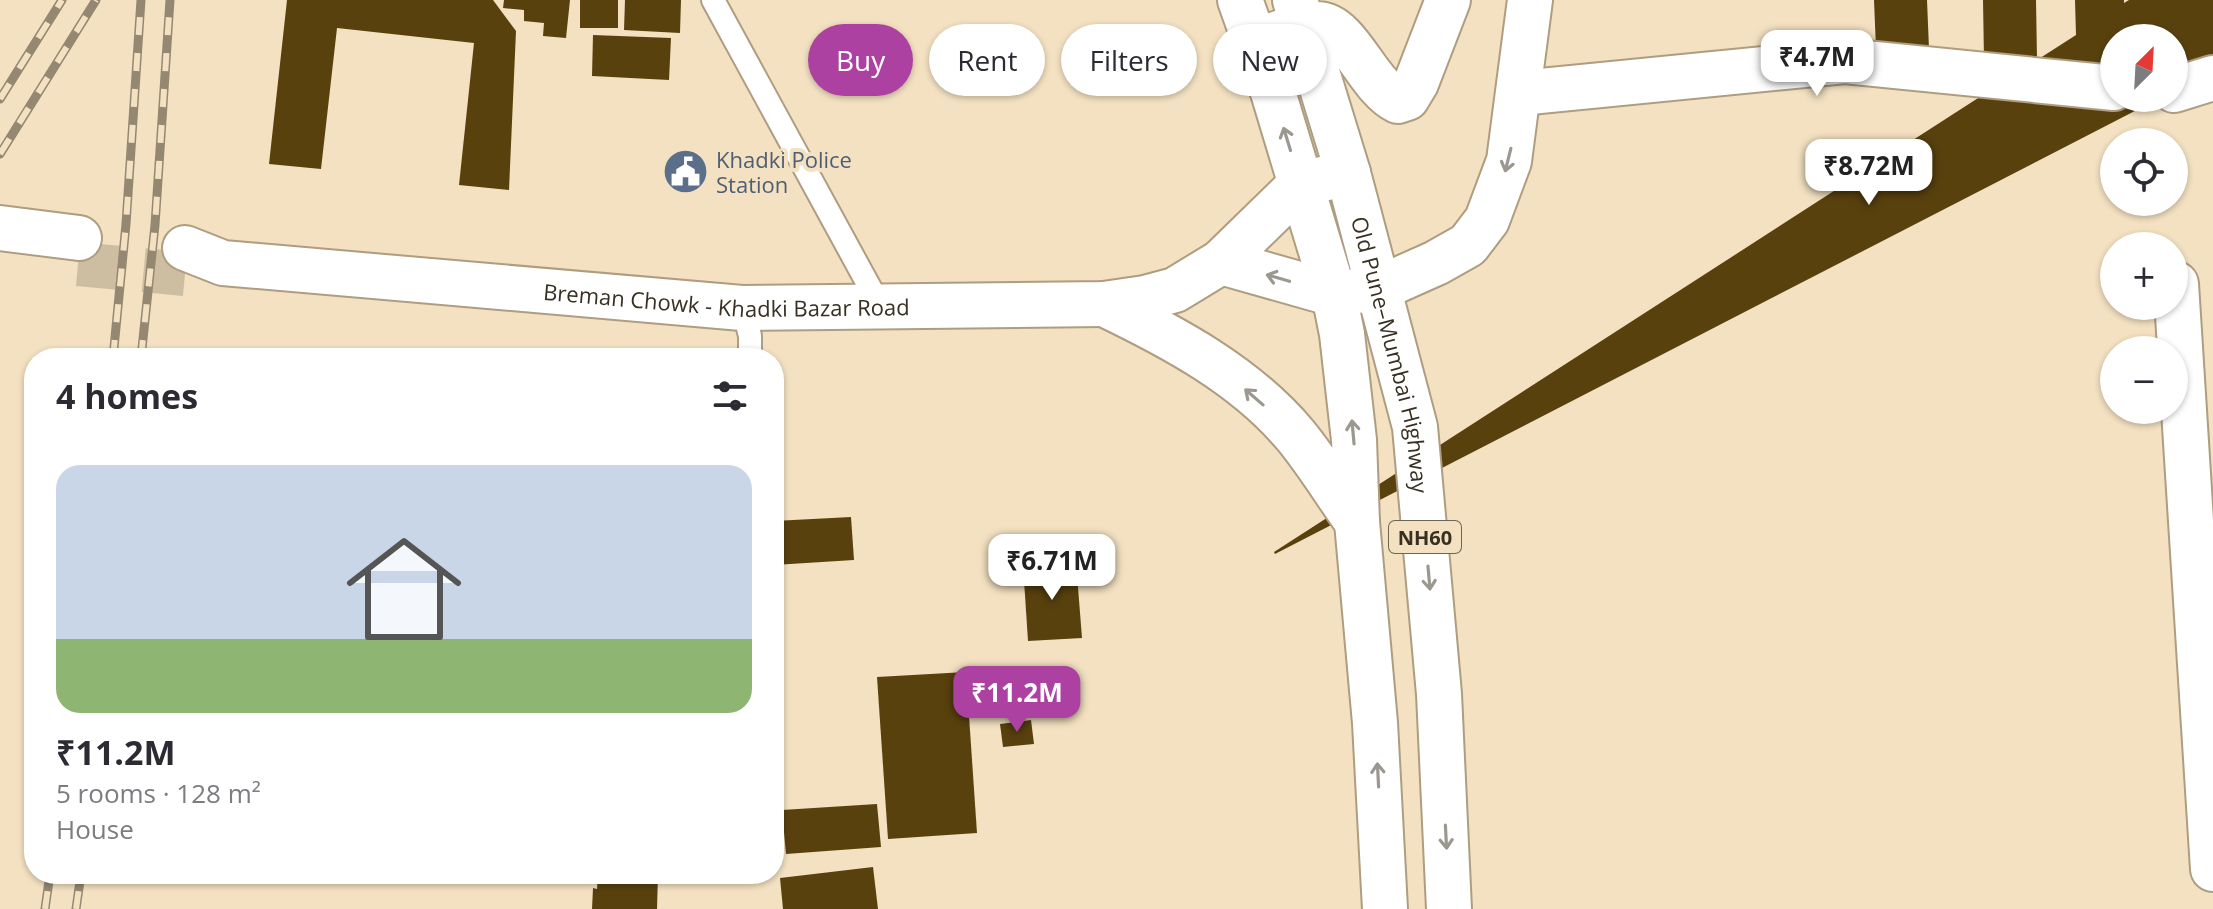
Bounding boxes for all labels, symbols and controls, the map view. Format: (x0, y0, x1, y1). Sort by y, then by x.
chip: Buy (808, 24, 913, 96)
chip: Rent (929, 24, 1045, 96)
chip: Filters (1061, 24, 1197, 96)
chip: New (1213, 24, 1327, 96)
north arrow (2100, 24, 2188, 112)
map controls (2100, 24, 2188, 424)
pin: ₹4.7M (1761, 30, 1873, 98)
text: ₹4.7M (1779, 38, 1855, 74)
one-way arrow (1279, 126, 1294, 152)
button: locate (2100, 128, 2188, 216)
pin: ₹8.72M (1804, 139, 1934, 207)
place label: Khadki Police Station (716, 144, 852, 199)
one-way arrow (1500, 147, 1515, 173)
text: ₹8.72M (1823, 147, 1915, 183)
public building icon: Khadki Police Station (661, 148, 709, 196)
street label: Old Pune–Mumbai Highway (1345, 213, 1436, 495)
button: + (2100, 232, 2188, 320)
one-way arrow (1265, 270, 1291, 285)
street label: Breman Chowk - Khadki Bazar Road (542, 276, 910, 323)
button: − (2100, 336, 2188, 424)
text: 4 homes (56, 373, 198, 419)
icon: filters (708, 374, 752, 418)
one-way arrow (1245, 388, 1265, 406)
one-way arrow (1345, 419, 1360, 446)
icon: home (332, 517, 476, 661)
road number: NH60 (1389, 521, 1461, 553)
pin: ₹6.71M (987, 534, 1117, 602)
text: ₹6.71M (1006, 542, 1098, 578)
one-way arrow (1421, 564, 1436, 591)
pin: ₹11.2M (952, 666, 1082, 734)
text: ₹11.2M (971, 674, 1063, 710)
text: ₹11.2M (56, 729, 176, 775)
one-way arrow (1370, 762, 1385, 789)
text: 5 rooms · 128 m² (56, 775, 261, 811)
text: House (56, 811, 134, 847)
one-way arrow (1438, 823, 1453, 850)

